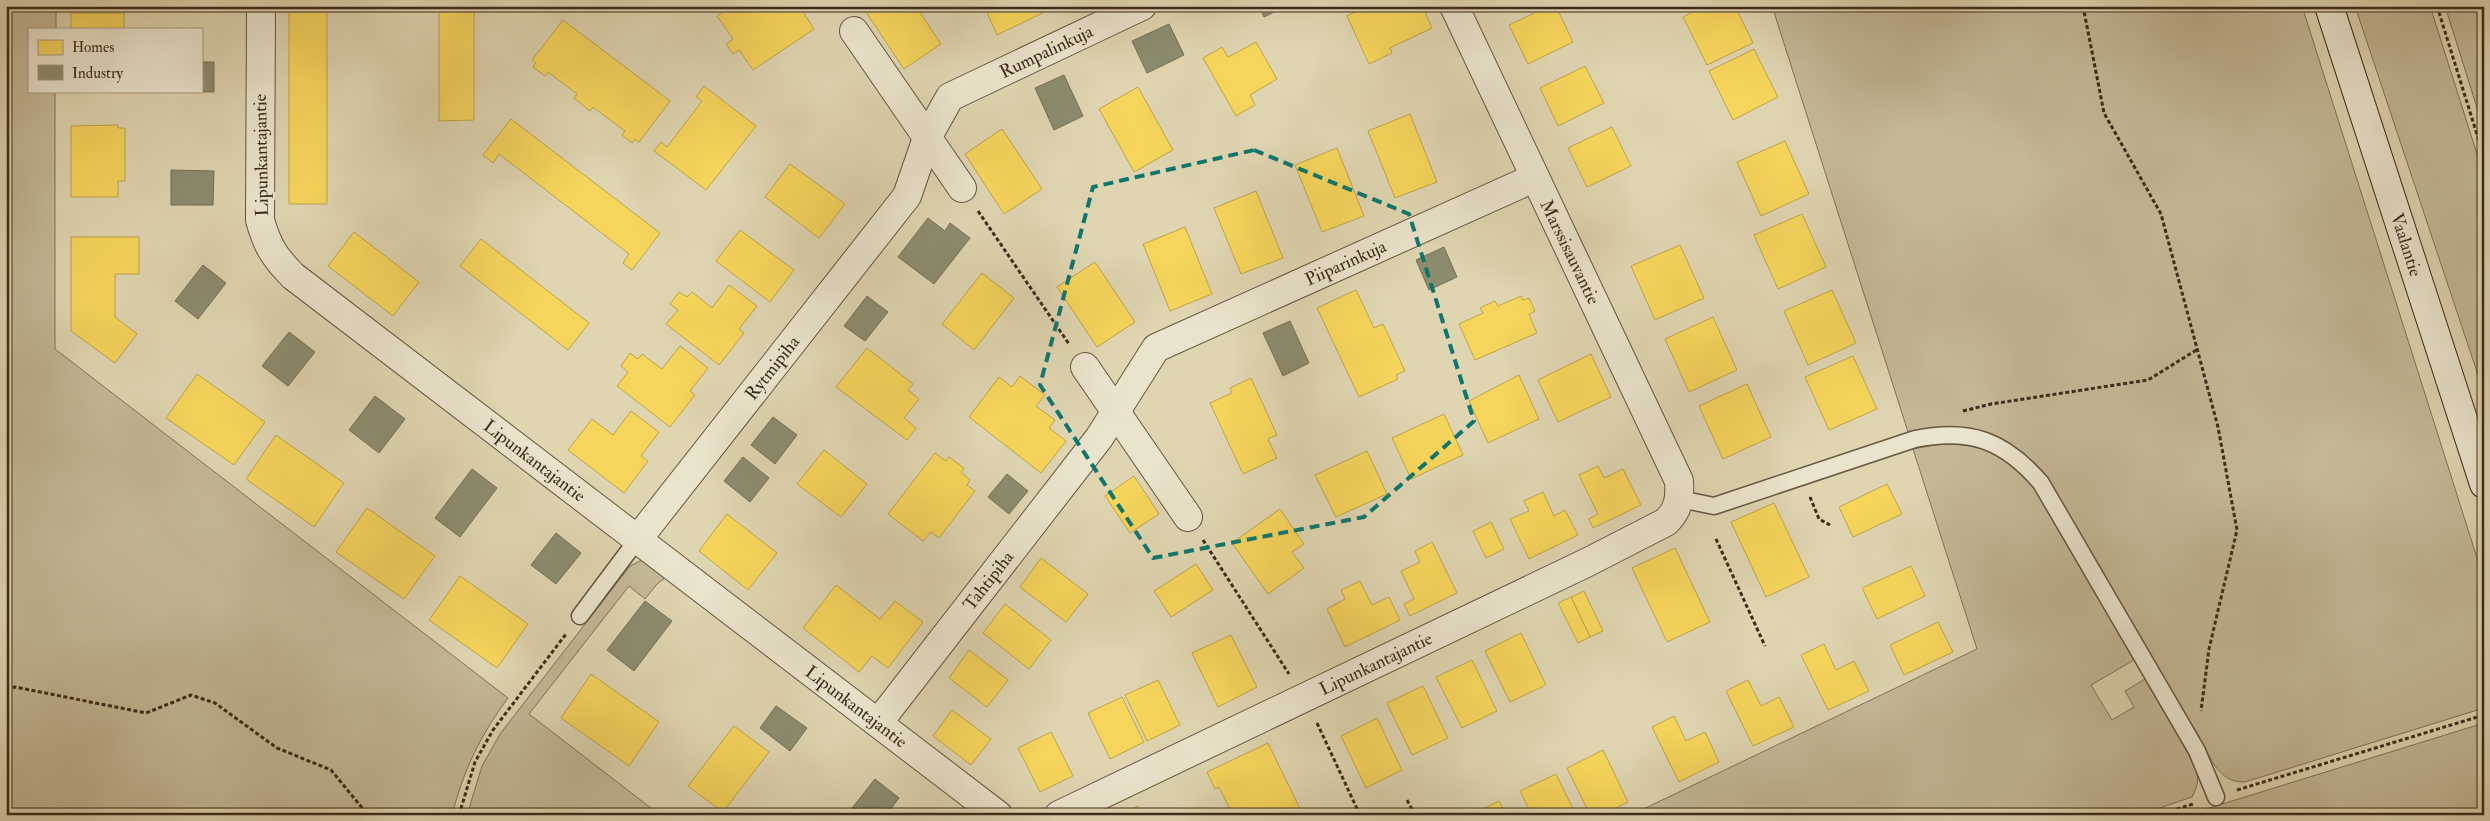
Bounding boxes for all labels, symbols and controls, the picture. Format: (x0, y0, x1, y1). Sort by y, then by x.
street label: Rumpalinkuja (996, 20, 1097, 84)
legend (28, 28, 202, 92)
text: Homes (72, 38, 114, 57)
text: Industry (72, 64, 123, 83)
street label: Lipunkantajantie (249, 93, 274, 216)
street label: Marssisauvantie (1534, 196, 1605, 309)
street label: Vaalantie (2385, 210, 2427, 280)
street label: Piiparinkuja (1301, 235, 1391, 291)
street label: Rytmipiha (740, 331, 805, 405)
street label: Lipunkantajantie (479, 415, 590, 508)
street label: Tahtipiha (958, 546, 1019, 616)
street label: Lipunkantajantie (1316, 627, 1437, 701)
street label: Lipunkantajantie (800, 661, 912, 754)

